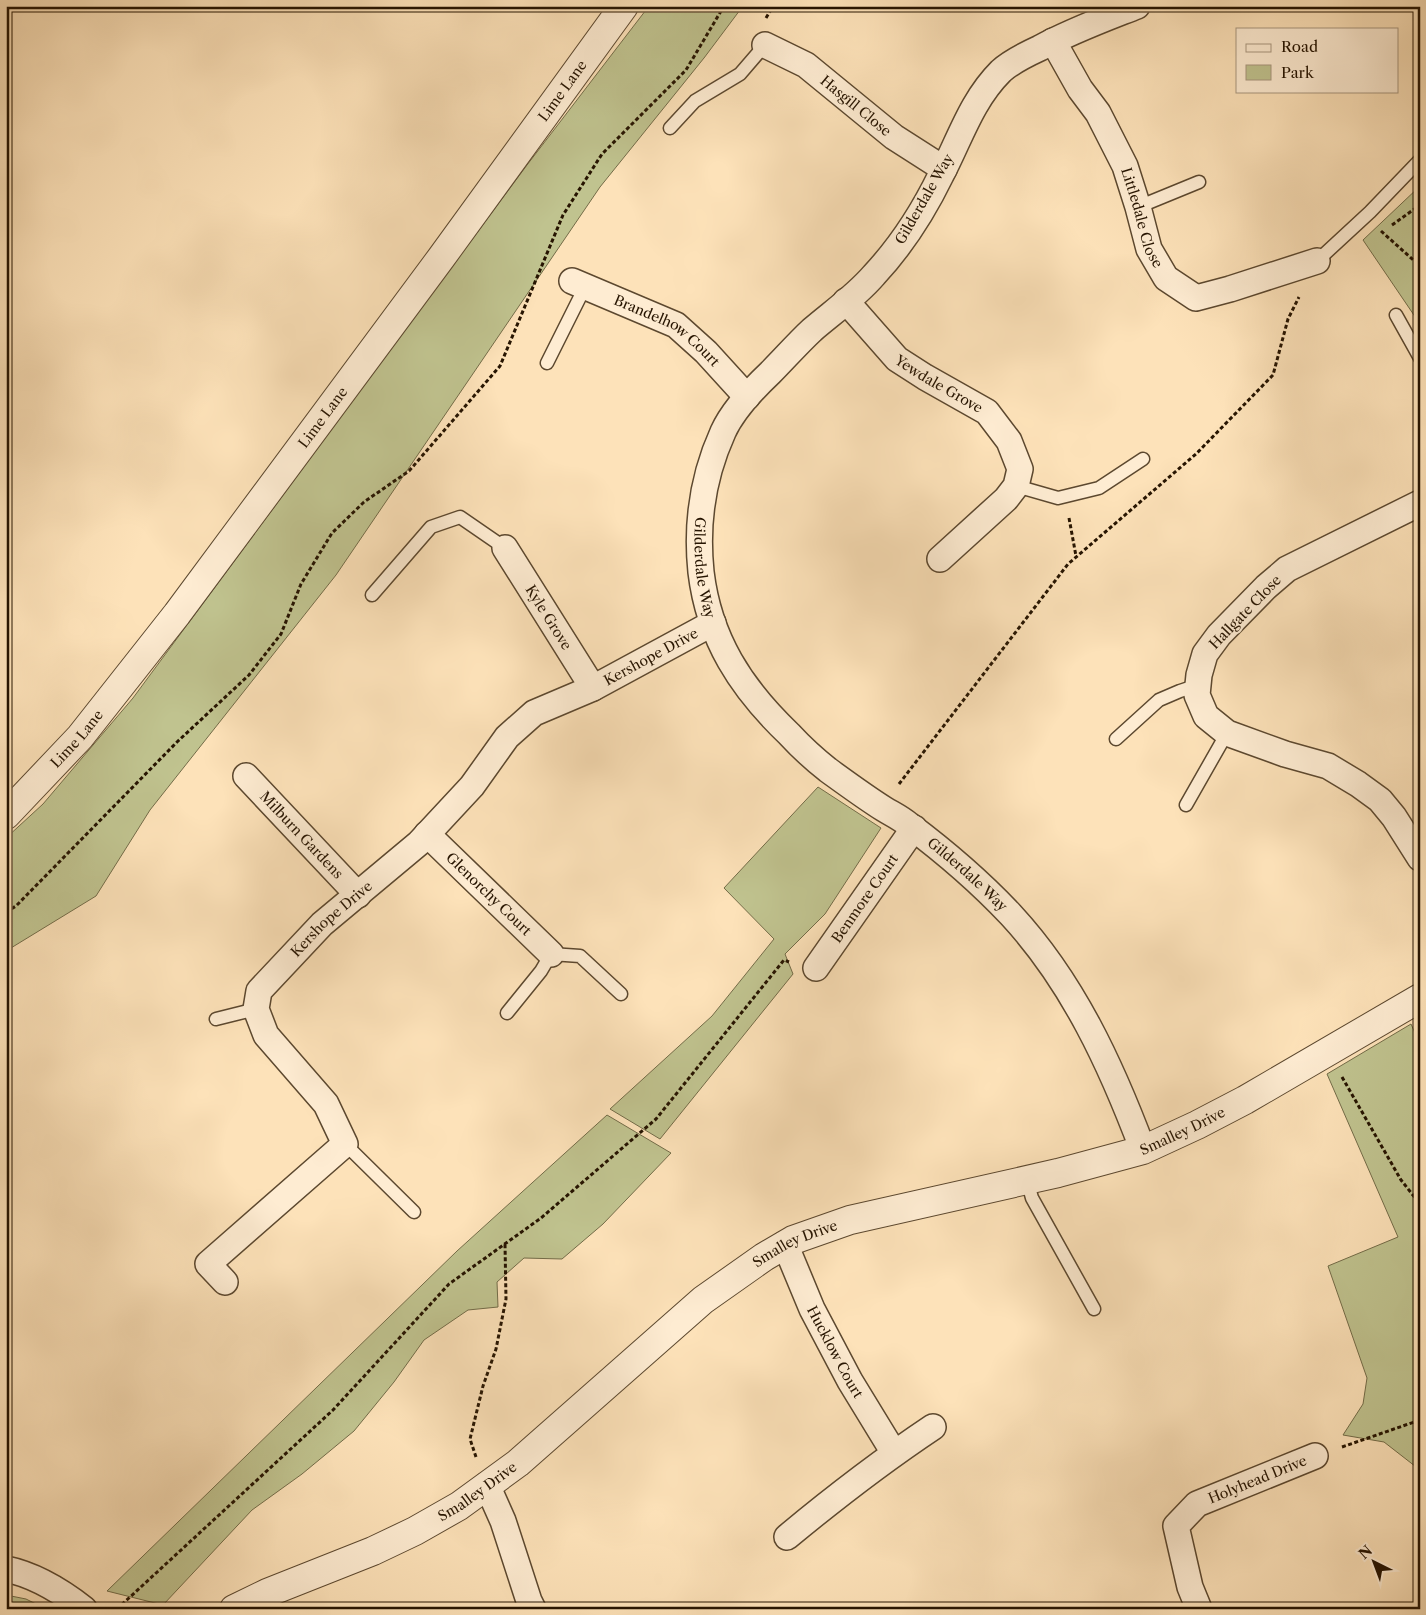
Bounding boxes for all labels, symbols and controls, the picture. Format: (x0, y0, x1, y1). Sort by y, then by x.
legend (1236, 28, 1398, 92)
text: Road (1281, 37, 1318, 56)
street label: Lime Lane (534, 57, 591, 125)
text: Park (1281, 63, 1315, 82)
street label: Hasgill Close (817, 71, 895, 140)
street label: Gilderdale Way (891, 150, 957, 248)
street label: Littledale Close (1117, 165, 1167, 271)
street label: Brandelhow Court (611, 291, 724, 370)
street label: Yewdale Grove (891, 350, 986, 417)
street label: Lime Lane (294, 383, 351, 451)
street label: Gilderdale Way (690, 516, 720, 621)
street label: Hallgate Close (1205, 571, 1285, 653)
street label: Kyle Grove (521, 582, 576, 653)
street label: Kershope Drive (601, 624, 701, 689)
street label: Lime Lane (47, 706, 107, 772)
street label: Milburn Gardens (256, 787, 347, 883)
street label: Gilderdale Way (924, 834, 1012, 915)
street label: Glenorchy Court (442, 848, 535, 939)
street label: Benmore Court (827, 850, 902, 946)
street label: Kershope Drive (287, 877, 376, 961)
street label: Smalley Drive (1137, 1103, 1228, 1159)
street label: Smalley Drive (749, 1216, 840, 1271)
street label: Hucklow Court (803, 1303, 867, 1401)
street label: Holyhead Drive (1206, 1451, 1309, 1507)
street label: Smalley Drive (435, 1458, 520, 1525)
north arrow (1348, 1538, 1398, 1588)
text: N (1355, 1542, 1376, 1563)

